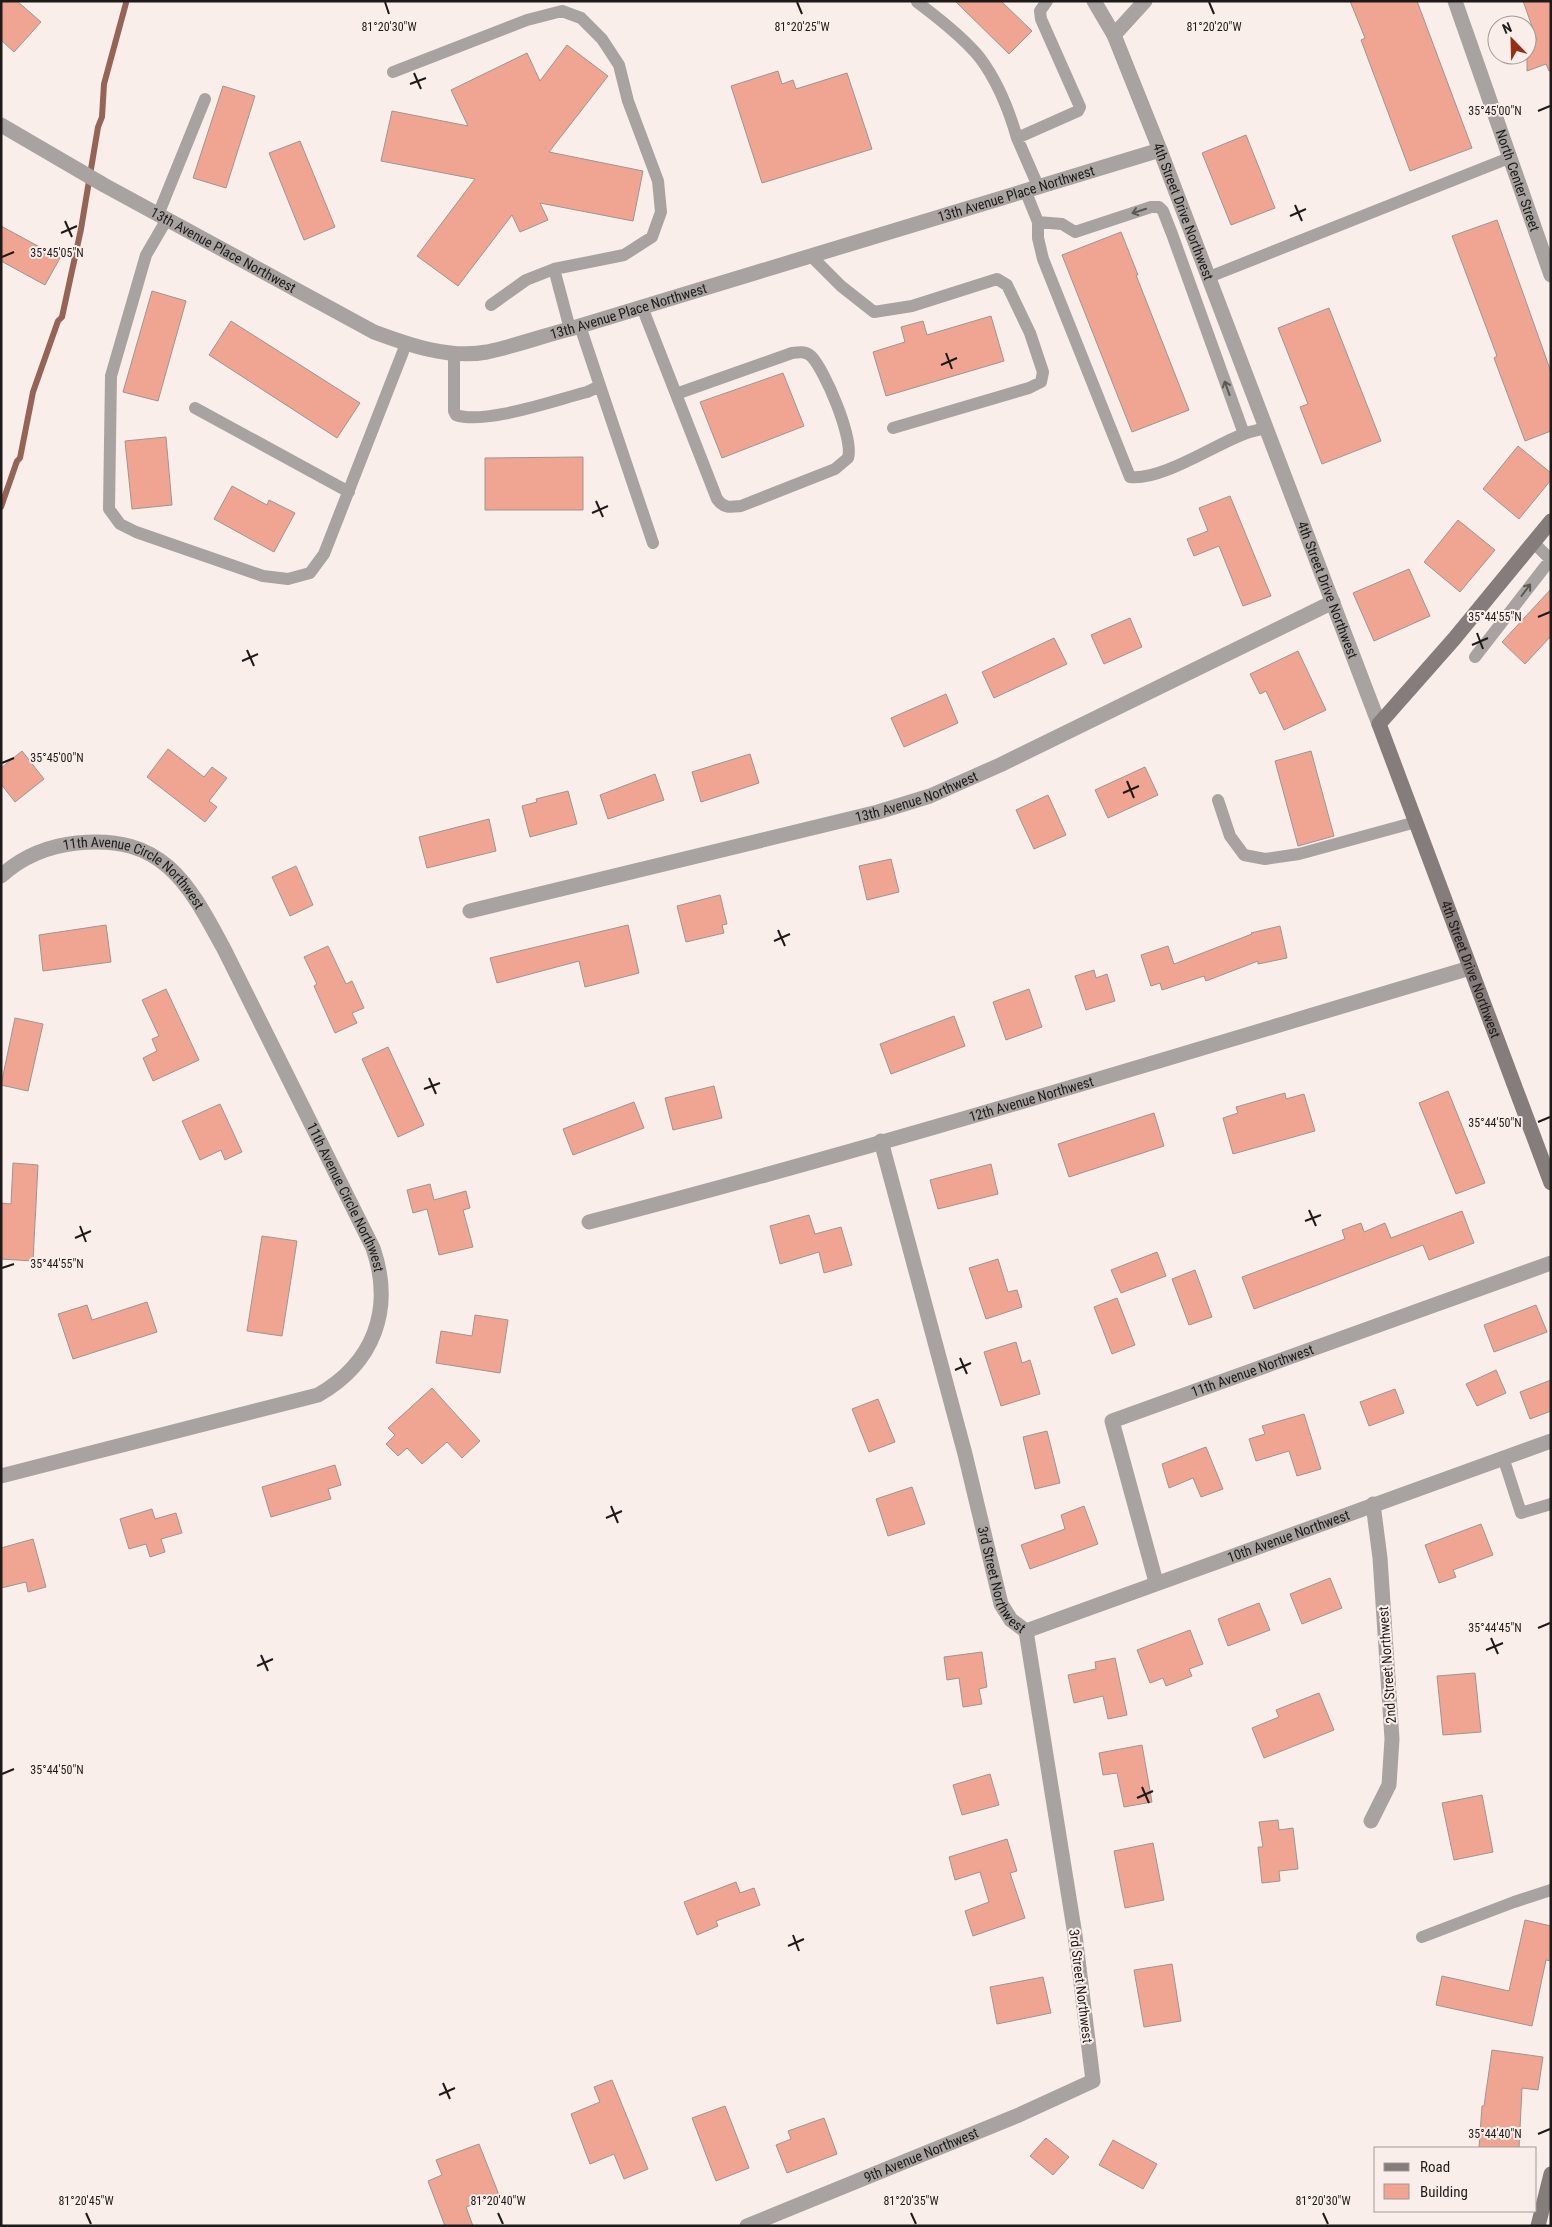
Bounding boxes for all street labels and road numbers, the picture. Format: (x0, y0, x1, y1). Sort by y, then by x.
street label: North Center Street (1493, 127, 1543, 233)
street label: 4th Street Drive Northwest (1150, 140, 1217, 282)
street label: 13th Avenue Place Northwest (936, 162, 1096, 225)
street label: 13th Avenue Place Northwest (148, 204, 299, 296)
street label: 13th Avenue Place Northwest (548, 280, 709, 342)
street label: 4th Street Drive Northwest (1294, 519, 1361, 661)
street label: 13th Avenue Northwest (853, 768, 980, 825)
street label: 11th Avenue Circle Northwest (61, 834, 208, 912)
street label: 4th Street Drive Northwest (1438, 898, 1504, 1040)
street label: 12th Avenue Northwest (967, 1073, 1095, 1125)
street label: 11th Avenue Circle Northwest (304, 1120, 387, 1273)
street label: 11th Avenue Northwest (1189, 1341, 1316, 1400)
street label: 10th Avenue Northwest (1225, 1507, 1352, 1566)
street label: 3rd Street Northwest (975, 1525, 1029, 1636)
street label: 2nd Street Northwest (1375, 1606, 1399, 1724)
street label: 3rd Street Northwest (1066, 1928, 1096, 2044)
street label: 9th Avenue Northwest (862, 2124, 981, 2185)

